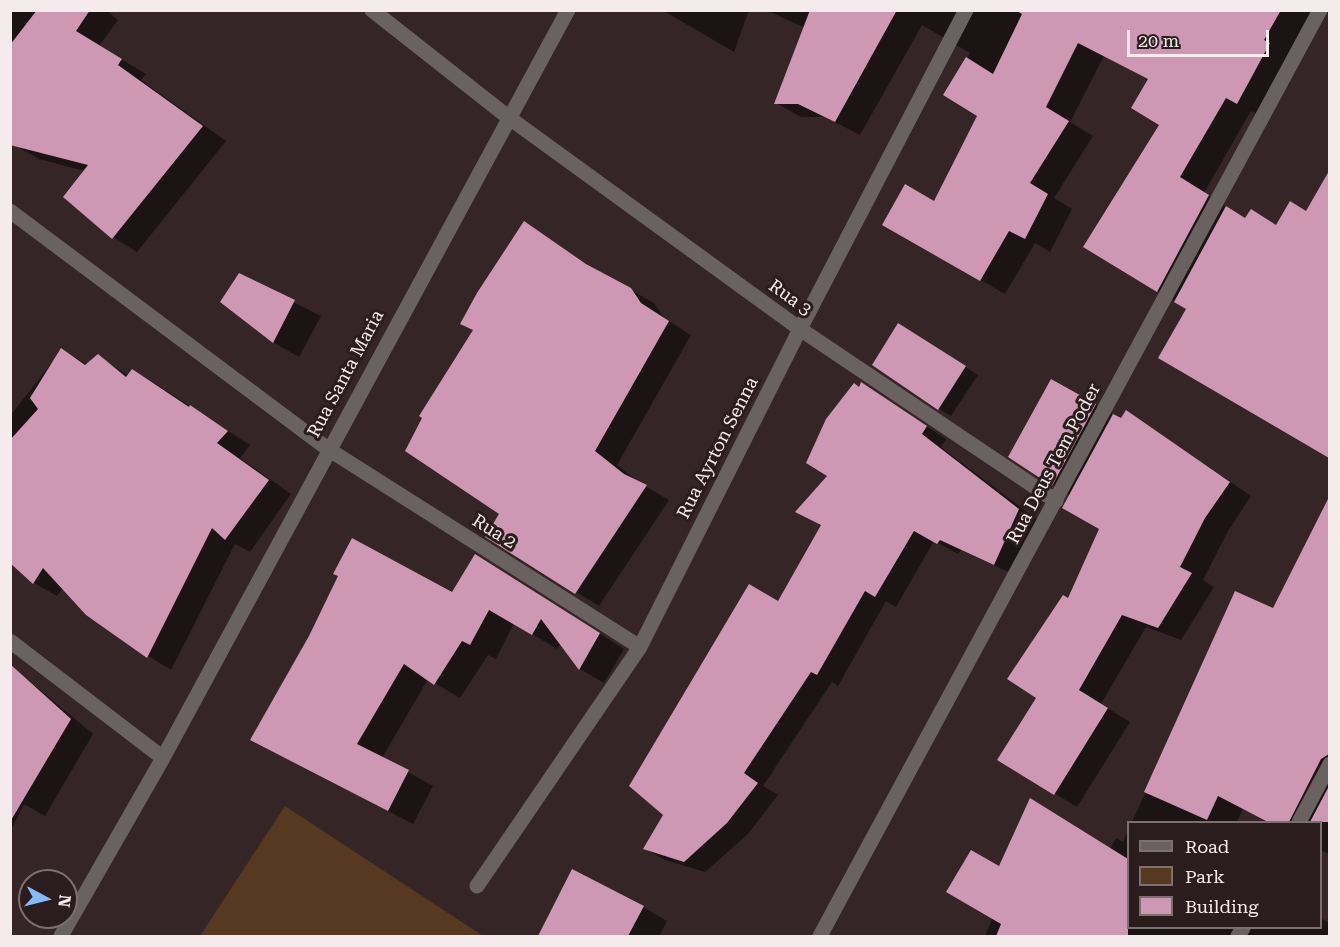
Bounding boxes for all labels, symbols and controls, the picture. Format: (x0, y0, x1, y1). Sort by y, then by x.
scale bar (1130, 18, 1272, 56)
text: 20 m (1138, 30, 1179, 51)
street label: Rua 3 (764, 275, 816, 321)
street label: Rua Santa Maria (303, 307, 389, 441)
street label: Rua Ayrton Senna (673, 374, 763, 522)
street label: Rua Deus Tem Poder (1003, 380, 1105, 548)
street label: Rua 2 (468, 510, 520, 554)
legend (1127, 821, 1322, 929)
text: Road (1185, 836, 1229, 857)
text: Park (1185, 866, 1225, 887)
north arrow (18, 869, 78, 929)
text: N (54, 894, 75, 908)
text: Building (1185, 896, 1259, 917)

